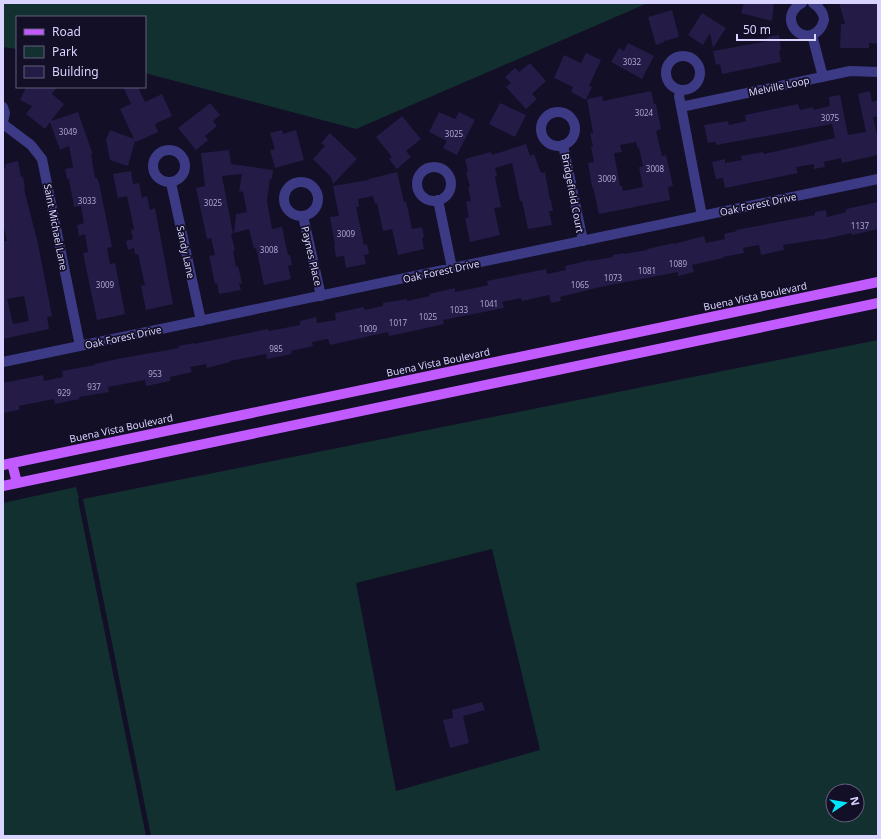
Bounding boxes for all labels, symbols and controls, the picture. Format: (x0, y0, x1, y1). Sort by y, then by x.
legend (16, 16, 146, 88)
scale bar (737, 16, 815, 42)
text: 50 m (743, 21, 771, 38)
text: Road (52, 23, 81, 40)
text: Park (52, 43, 78, 60)
house number: 3032 (623, 56, 642, 67)
text: Building (52, 63, 99, 80)
street label: Melville Loop (747, 73, 811, 99)
house number: 3024 (635, 107, 654, 118)
house number: 3075 (821, 112, 840, 123)
house number: 3049 (59, 126, 78, 137)
house number: 3025 (445, 128, 464, 139)
street label: Bridgefield Court (558, 152, 588, 234)
house number: 3008 (646, 163, 665, 174)
house number: 3009 (598, 173, 617, 184)
street label: Saint Michael Lane (41, 183, 71, 272)
street label: Oak Forest Drive (718, 189, 798, 219)
house number: 3033 (78, 195, 97, 206)
house number: 3025 (204, 197, 223, 208)
house number: 1137 (851, 220, 870, 231)
street label: Sandy Lane (174, 224, 199, 280)
street label: Paynes Place (298, 225, 326, 287)
house number: 3009 (337, 228, 356, 239)
house number: 3008 (260, 244, 279, 255)
street label: Oak Forest Drive (401, 256, 481, 286)
house number: 1089 (669, 258, 688, 269)
house number: 1081 (638, 265, 656, 276)
house number: 1073 (604, 272, 623, 283)
street label: Buena Vista Boulevard (702, 278, 808, 314)
house number: 3009 (96, 279, 115, 290)
house number: 1065 (571, 279, 590, 290)
house number: 1041 (480, 298, 498, 309)
house number: 1033 (450, 304, 469, 315)
house number: 1025 (419, 311, 438, 322)
house number: 1017 (389, 317, 408, 328)
street label: Oak Forest Drive (83, 322, 163, 352)
house number: 1009 (359, 323, 378, 334)
house number: 985 (269, 343, 283, 354)
street label: Buena Vista Boulevard (385, 344, 491, 380)
house number: 953 (148, 368, 162, 379)
house number: 937 (87, 381, 101, 392)
house number: 929 (57, 387, 71, 398)
street label: Buena Vista Boulevard (68, 410, 174, 446)
north arrow (825, 783, 865, 823)
text: N (847, 795, 864, 807)

